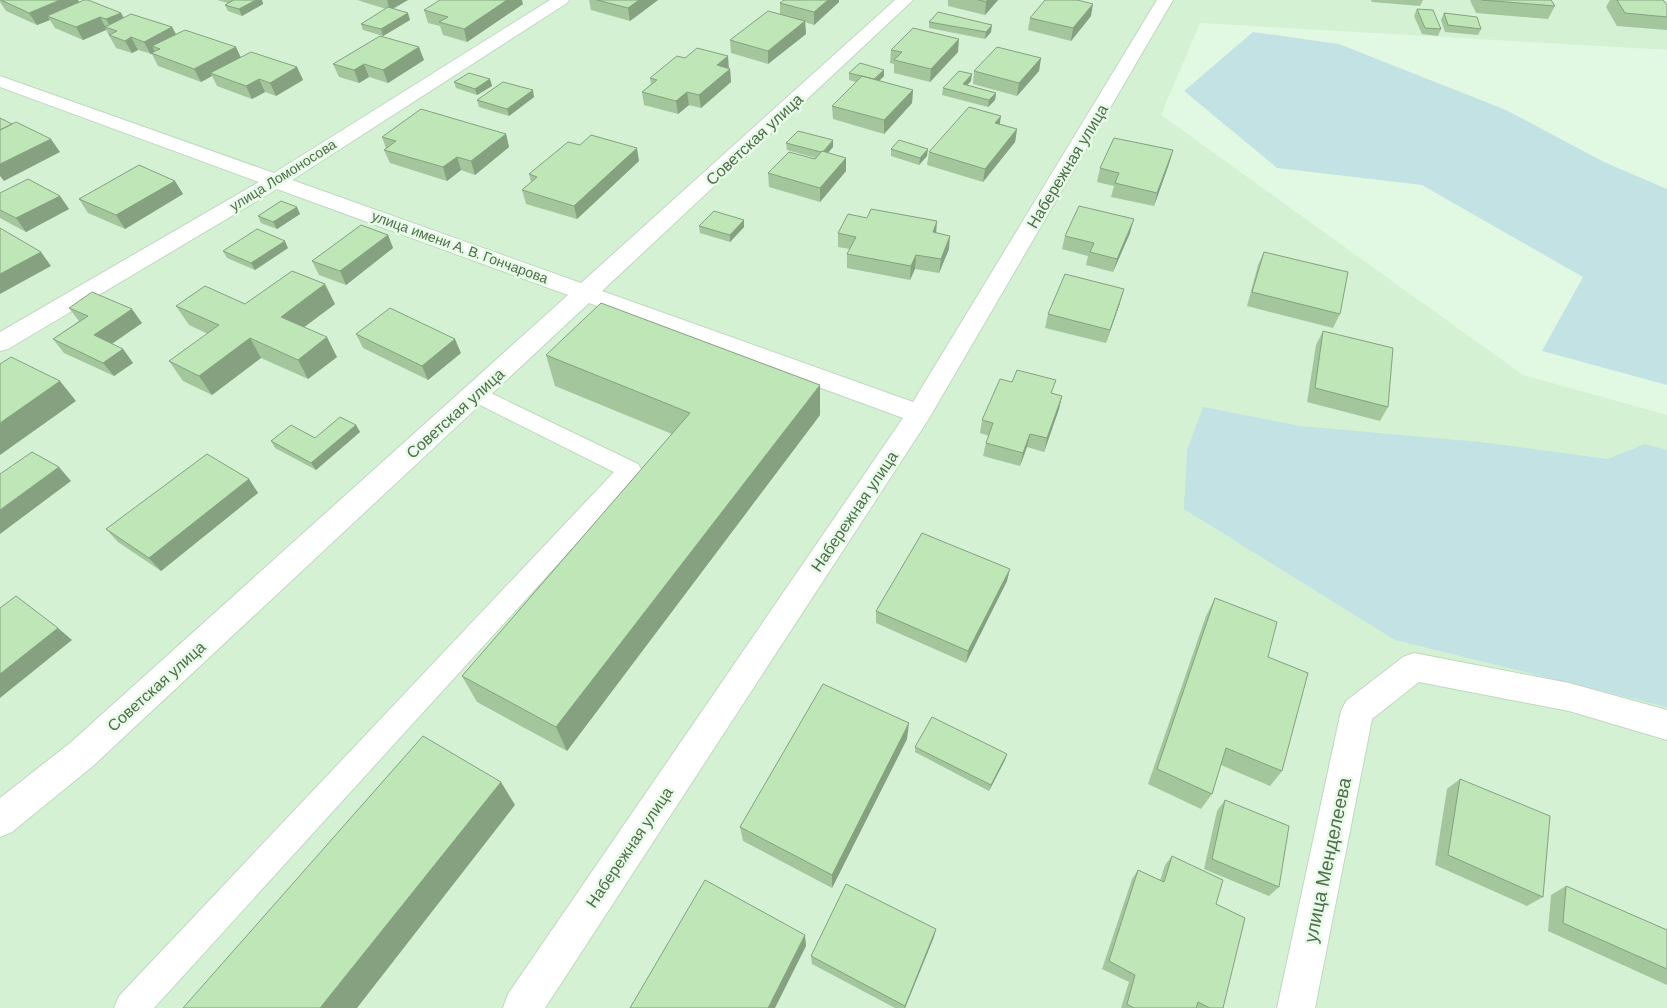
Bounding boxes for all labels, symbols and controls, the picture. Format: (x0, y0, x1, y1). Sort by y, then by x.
street label: Советская улица (701, 89, 807, 190)
street label: Набережная улица (1022, 100, 1113, 232)
street label: улица Ломоносова (226, 135, 340, 215)
street label: улица имени А. В. Гончарова (369, 207, 551, 287)
street label: Советская улица (402, 364, 509, 463)
street label: Набережная улица (806, 447, 903, 576)
street label: Советская улица (103, 637, 210, 736)
street label: улица Менделеева (1298, 775, 1357, 945)
street label: Набережная улица (581, 783, 678, 912)

